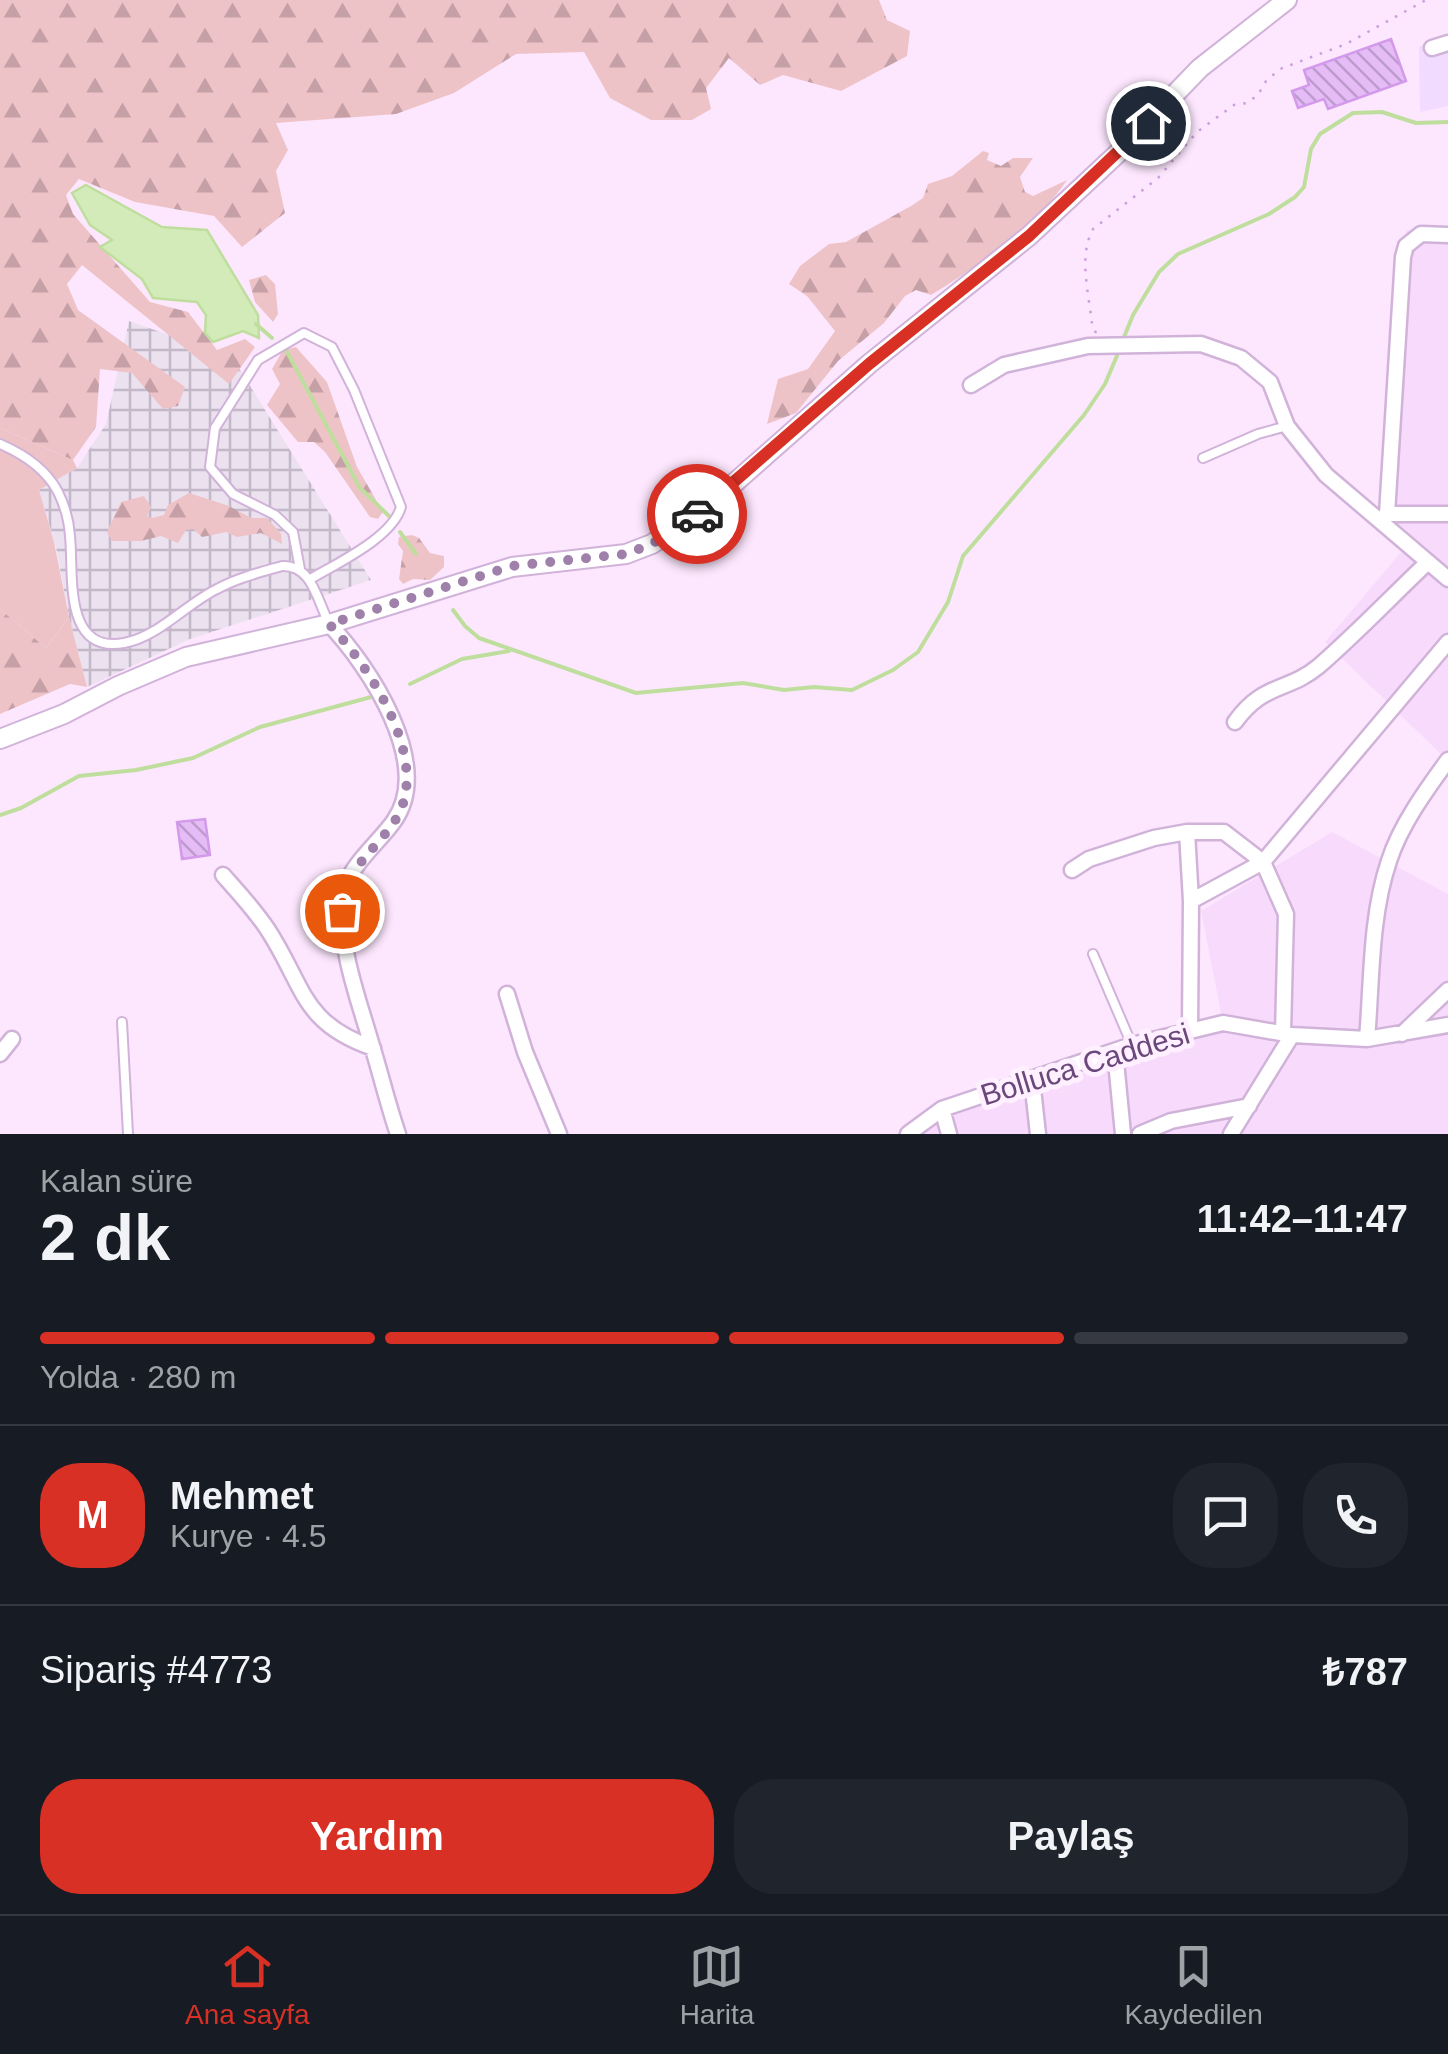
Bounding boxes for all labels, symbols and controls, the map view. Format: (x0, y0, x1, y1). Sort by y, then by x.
pin (1106, 81, 1191, 166)
icon: home (1121, 96, 1176, 151)
courier (647, 464, 747, 564)
icon: car (670, 487, 725, 542)
pin (300, 869, 385, 954)
icon: bag (315, 884, 370, 939)
street label: Bolluca Caddesi (977, 1017, 1193, 1111)
text: Kalan süre (40, 1163, 193, 1199)
text: 11:42–11:47 (1197, 1198, 1408, 1240)
text: 2 dk (40, 1201, 170, 1274)
text: Yolda · 280 m (40, 1359, 236, 1395)
button: chat (1173, 1463, 1278, 1568)
button: phone (1303, 1463, 1408, 1568)
text: Mehmet (170, 1475, 314, 1517)
text: M (77, 1494, 108, 1536)
text: Kurye · 4.5 (170, 1518, 327, 1554)
text: Sipariş #4773 (40, 1649, 272, 1691)
text: ₺787 (1323, 1651, 1408, 1693)
button: Yardım (40, 1779, 714, 1894)
button: Paylaş (734, 1779, 1408, 1894)
tab: Ana sayfa (185, 1939, 310, 2031)
tab: Harita (680, 1939, 754, 2031)
tab: Kaydedilen (1124, 1939, 1263, 2031)

